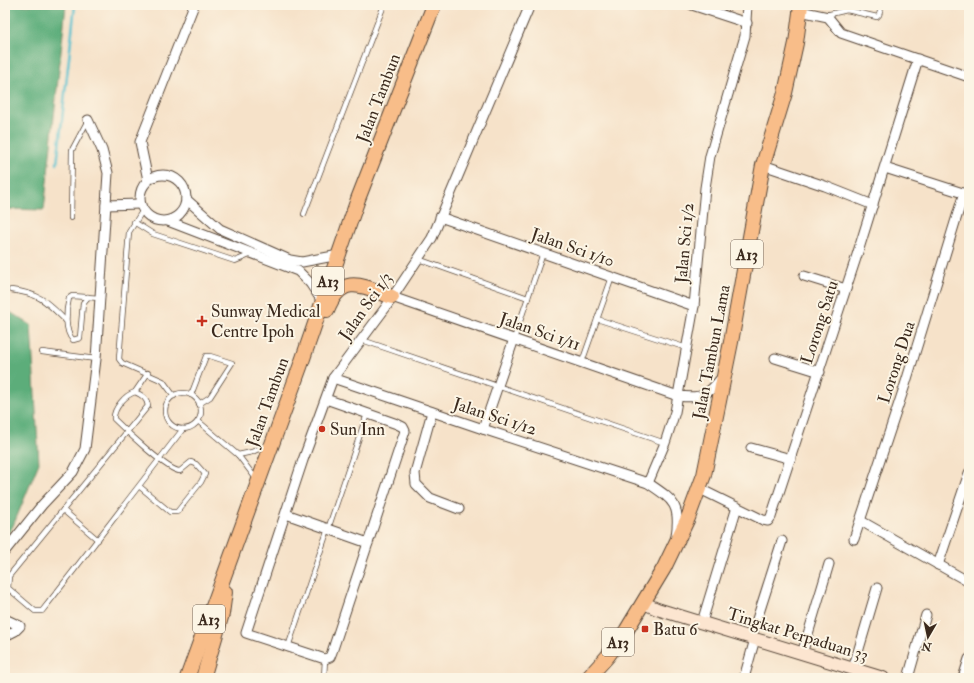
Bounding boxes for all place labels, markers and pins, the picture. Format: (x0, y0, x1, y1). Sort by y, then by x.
place label: Sunway Medical Centre Ipoh (211, 301, 321, 343)
marker: Sunway Medical Centre Ipoh (196, 315, 208, 327)
place label: Sun Inn (330, 419, 385, 440)
marker: Sun Inn (317, 424, 327, 434)
place label: Batu 6 (653, 619, 699, 640)
marker: Batu 6 (640, 624, 650, 634)

